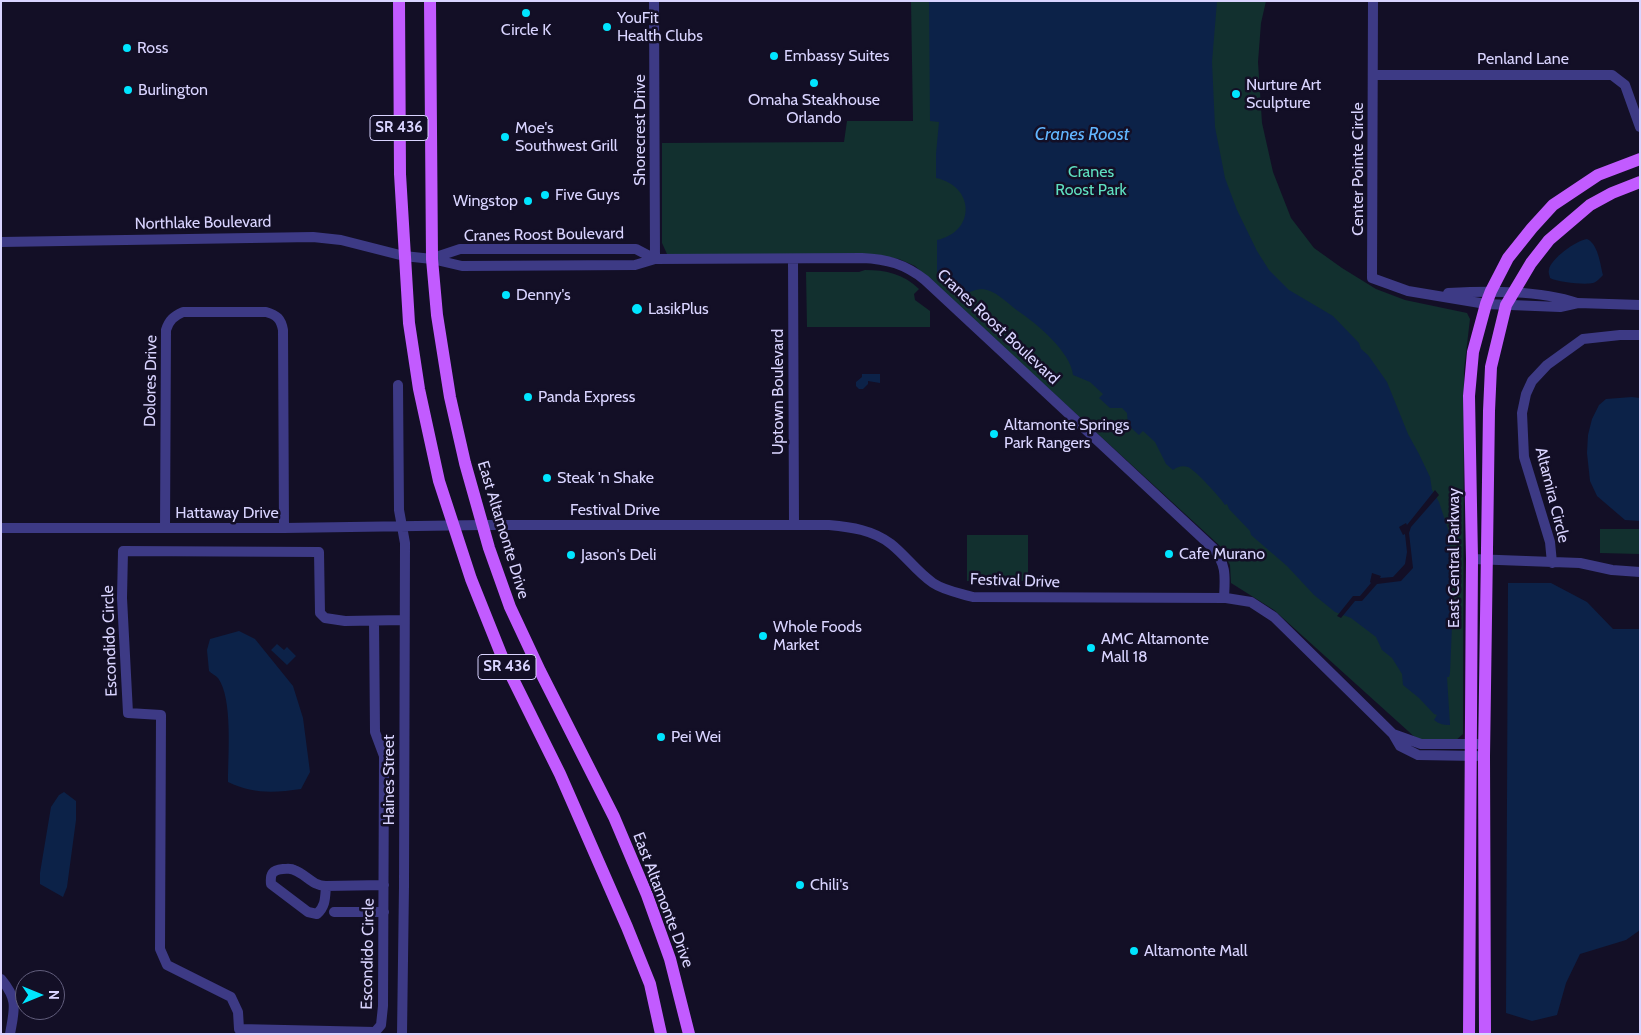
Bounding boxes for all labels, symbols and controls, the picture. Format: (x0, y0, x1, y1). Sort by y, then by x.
marker: Circle K (520, 7, 532, 19)
place label: YouFit Health Clubs (617, 8, 703, 46)
place label: Circle K (501, 20, 551, 40)
marker: YouFit Health Clubs (601, 21, 613, 33)
place label: Ross (137, 38, 168, 58)
marker: Ross (121, 42, 133, 54)
place label: Embassy Suites (784, 46, 889, 66)
street label: Penland Lane (1477, 49, 1569, 69)
marker: Embassy Suites (768, 50, 780, 62)
street label: Shorecrest Drive (630, 74, 650, 186)
place label: Nurture Art Sculpture (1246, 75, 1321, 113)
marker: Omaha Steakhouse Orlando (808, 77, 820, 89)
place label: Burlington (138, 80, 208, 100)
marker: Burlington (122, 84, 134, 96)
marker: Nurture Art Sculpture (1230, 88, 1242, 100)
place label: Omaha Steakhouse Orlando (748, 90, 880, 128)
street label: Center Pointe Circle (1348, 102, 1368, 236)
road number: SR 436 (370, 116, 428, 140)
place label: Moe's Southwest Grill (515, 118, 617, 156)
water label: Cranes Roost (1035, 124, 1129, 146)
marker: Moe's Southwest Grill (499, 131, 511, 143)
park label: Cranes Roost Park (1055, 162, 1127, 200)
place label: Five Guys (555, 185, 620, 205)
marker: Five Guys (539, 189, 551, 201)
place label: Wingstop (453, 191, 518, 211)
marker: Wingstop (522, 195, 534, 207)
street label: Northlake Boulevard (134, 212, 272, 234)
street label: Cranes Roost Boulevard (464, 224, 624, 246)
street label: Cranes Roost Boulevard (933, 265, 1063, 389)
place label: Denny's (516, 285, 571, 305)
marker: Denny's (500, 289, 512, 301)
place label: LasikPlus (648, 299, 709, 319)
marker: LasikPlus (630, 302, 644, 316)
street label: Uptown Boulevard (768, 329, 788, 455)
street label: Dolores Drive (141, 335, 161, 427)
place label: Panda Express (538, 387, 635, 407)
marker: Panda Express (522, 391, 534, 403)
place label: Altamonte Springs Park Rangers (1004, 415, 1129, 453)
marker: Altamonte Springs Park Rangers (988, 428, 1000, 440)
street label: Altamira Circle (1531, 445, 1573, 545)
street label: East Altamonte Drive (473, 459, 533, 601)
place label: Steak 'n Shake (557, 468, 654, 488)
marker: Steak 'n Shake (541, 472, 553, 484)
street label: East Central Parkway (1444, 488, 1464, 628)
street label: Festival Drive (570, 500, 660, 520)
street label: Hattaway Drive (175, 503, 279, 523)
place label: Cafe Murano (1179, 544, 1265, 564)
place label: Jason's Deli (581, 545, 656, 565)
marker: Cafe Murano (1163, 548, 1175, 560)
marker: Jason's Deli (565, 549, 577, 561)
street label: Festival Drive (970, 570, 1060, 592)
street label: Escondido Circle (98, 585, 122, 697)
place label: Whole Foods Market (773, 617, 862, 655)
place label: AMC Altamonte Mall 18 (1101, 629, 1209, 667)
marker: Whole Foods Market (757, 630, 769, 642)
marker: AMC Altamonte Mall 18 (1085, 642, 1097, 654)
road number: SR 436 (478, 654, 536, 680)
place label: Pei Wei (671, 727, 721, 747)
marker: Pei Wei (655, 731, 667, 743)
street label: Haines Street (379, 735, 399, 825)
street label: East Altamonte Drive (628, 830, 698, 970)
place label: Chili's (810, 875, 849, 895)
marker: Chili's (794, 879, 806, 891)
street label: Escondido Circle (357, 898, 379, 1010)
place label: Altamonte Mall (1144, 941, 1247, 961)
marker: Altamonte Mall (1128, 945, 1140, 957)
north arrow (15, 970, 65, 1020)
text: N (45, 990, 63, 1000)

